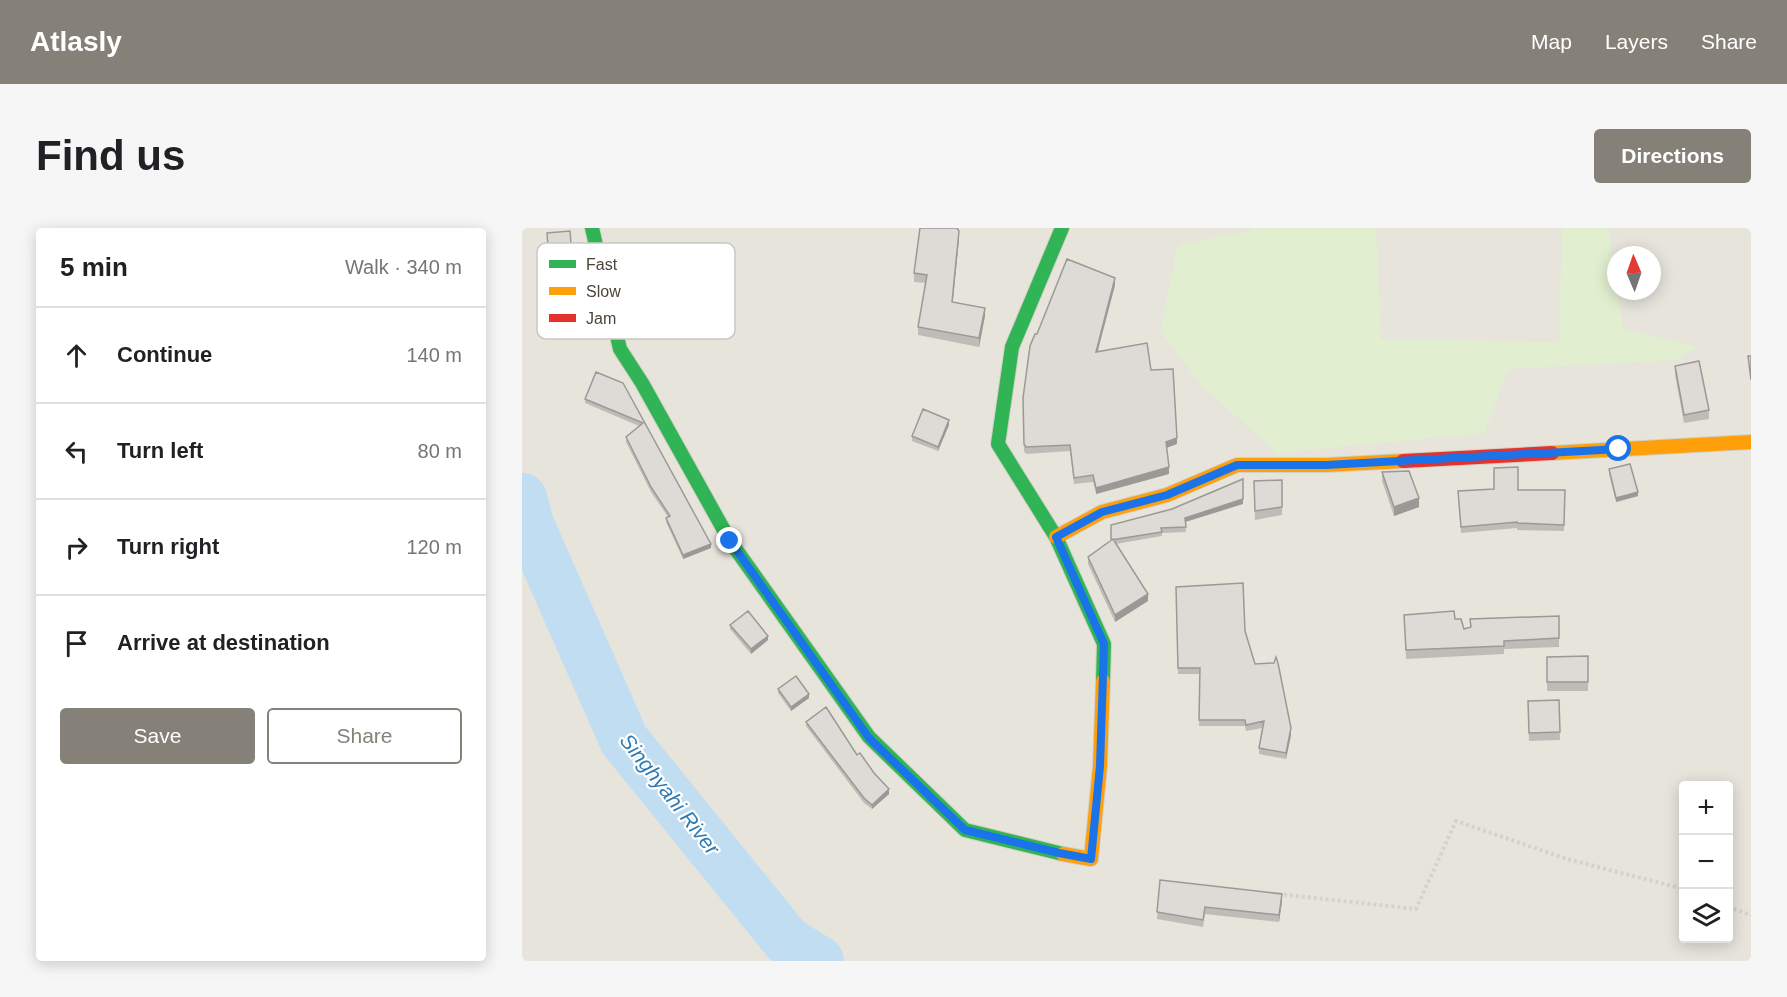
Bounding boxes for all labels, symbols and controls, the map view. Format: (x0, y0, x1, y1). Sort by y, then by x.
text: Atlasly (30, 26, 122, 57)
text: Map (1531, 30, 1572, 53)
text: Layers (1605, 30, 1668, 53)
text: Share (1701, 30, 1757, 53)
button: Directions (1594, 129, 1751, 183)
text: Find us (36, 132, 185, 179)
legend (537, 243, 735, 339)
north arrow (1607, 246, 1661, 300)
text: 5 min (60, 252, 128, 282)
text: Walk · 340 m (345, 256, 462, 278)
text: Fast (586, 256, 618, 273)
text: Slow (586, 283, 621, 300)
text: Jam (586, 310, 616, 327)
icon: ahead (60, 339, 93, 372)
text: Continue (117, 342, 212, 367)
text: 140 m (406, 344, 462, 366)
icon: left (60, 435, 93, 468)
route start (1605, 435, 1631, 461)
text: Turn left (117, 438, 203, 463)
text: 80 m (418, 440, 462, 462)
route end (716, 527, 742, 553)
icon: right (60, 531, 93, 564)
text: Turn right (117, 534, 219, 559)
text: 120 m (406, 536, 462, 558)
icon: arrive (60, 627, 93, 660)
text: Arrive at destination (117, 630, 330, 655)
button: Save (60, 708, 255, 764)
button: Share (267, 708, 462, 764)
water label: Singhyahi River (616, 729, 725, 860)
map controls (1679, 781, 1733, 943)
button: + (1679, 781, 1733, 835)
button: − (1679, 835, 1733, 889)
button: layers (1679, 889, 1733, 943)

